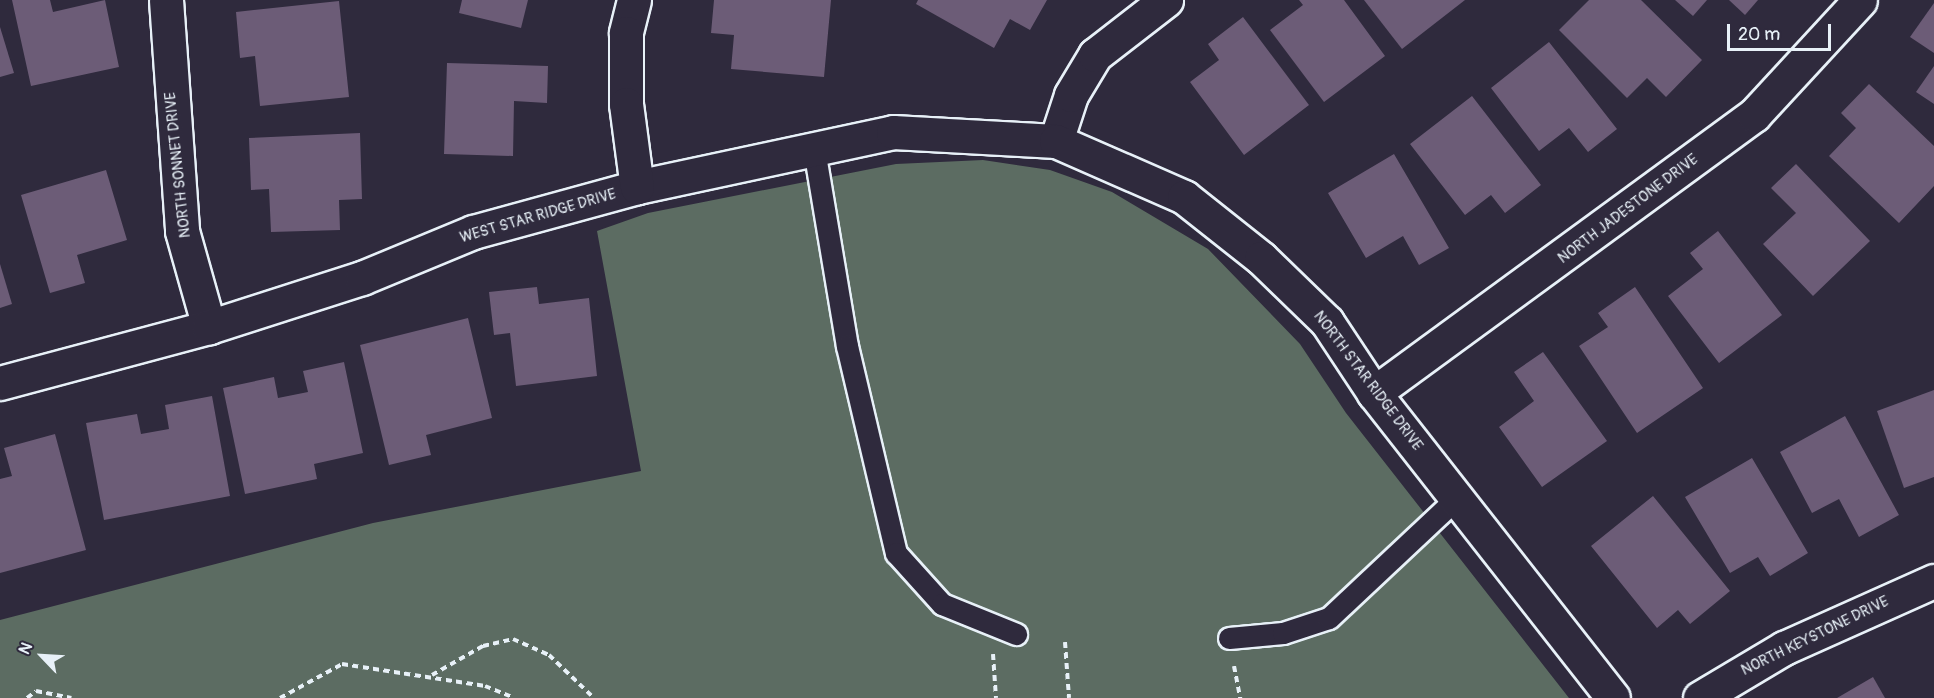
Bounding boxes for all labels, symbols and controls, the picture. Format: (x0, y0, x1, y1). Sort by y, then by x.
scale bar (1730, 12, 1834, 50)
text: 20 m (1738, 23, 1780, 46)
street label: NORTH SONNET DRIVE (161, 91, 195, 239)
street label: NORTH JADESTONE DRIVE (1555, 151, 1701, 267)
street label: WEST STAR RIDGE DRIVE (458, 185, 618, 247)
street label: NORTH STAR RIDGE DRIVE (1310, 308, 1426, 454)
street label: NORTH KEYSTONE DRIVE (1738, 592, 1892, 680)
north arrow (12, 626, 72, 686)
text: N (14, 639, 37, 658)

